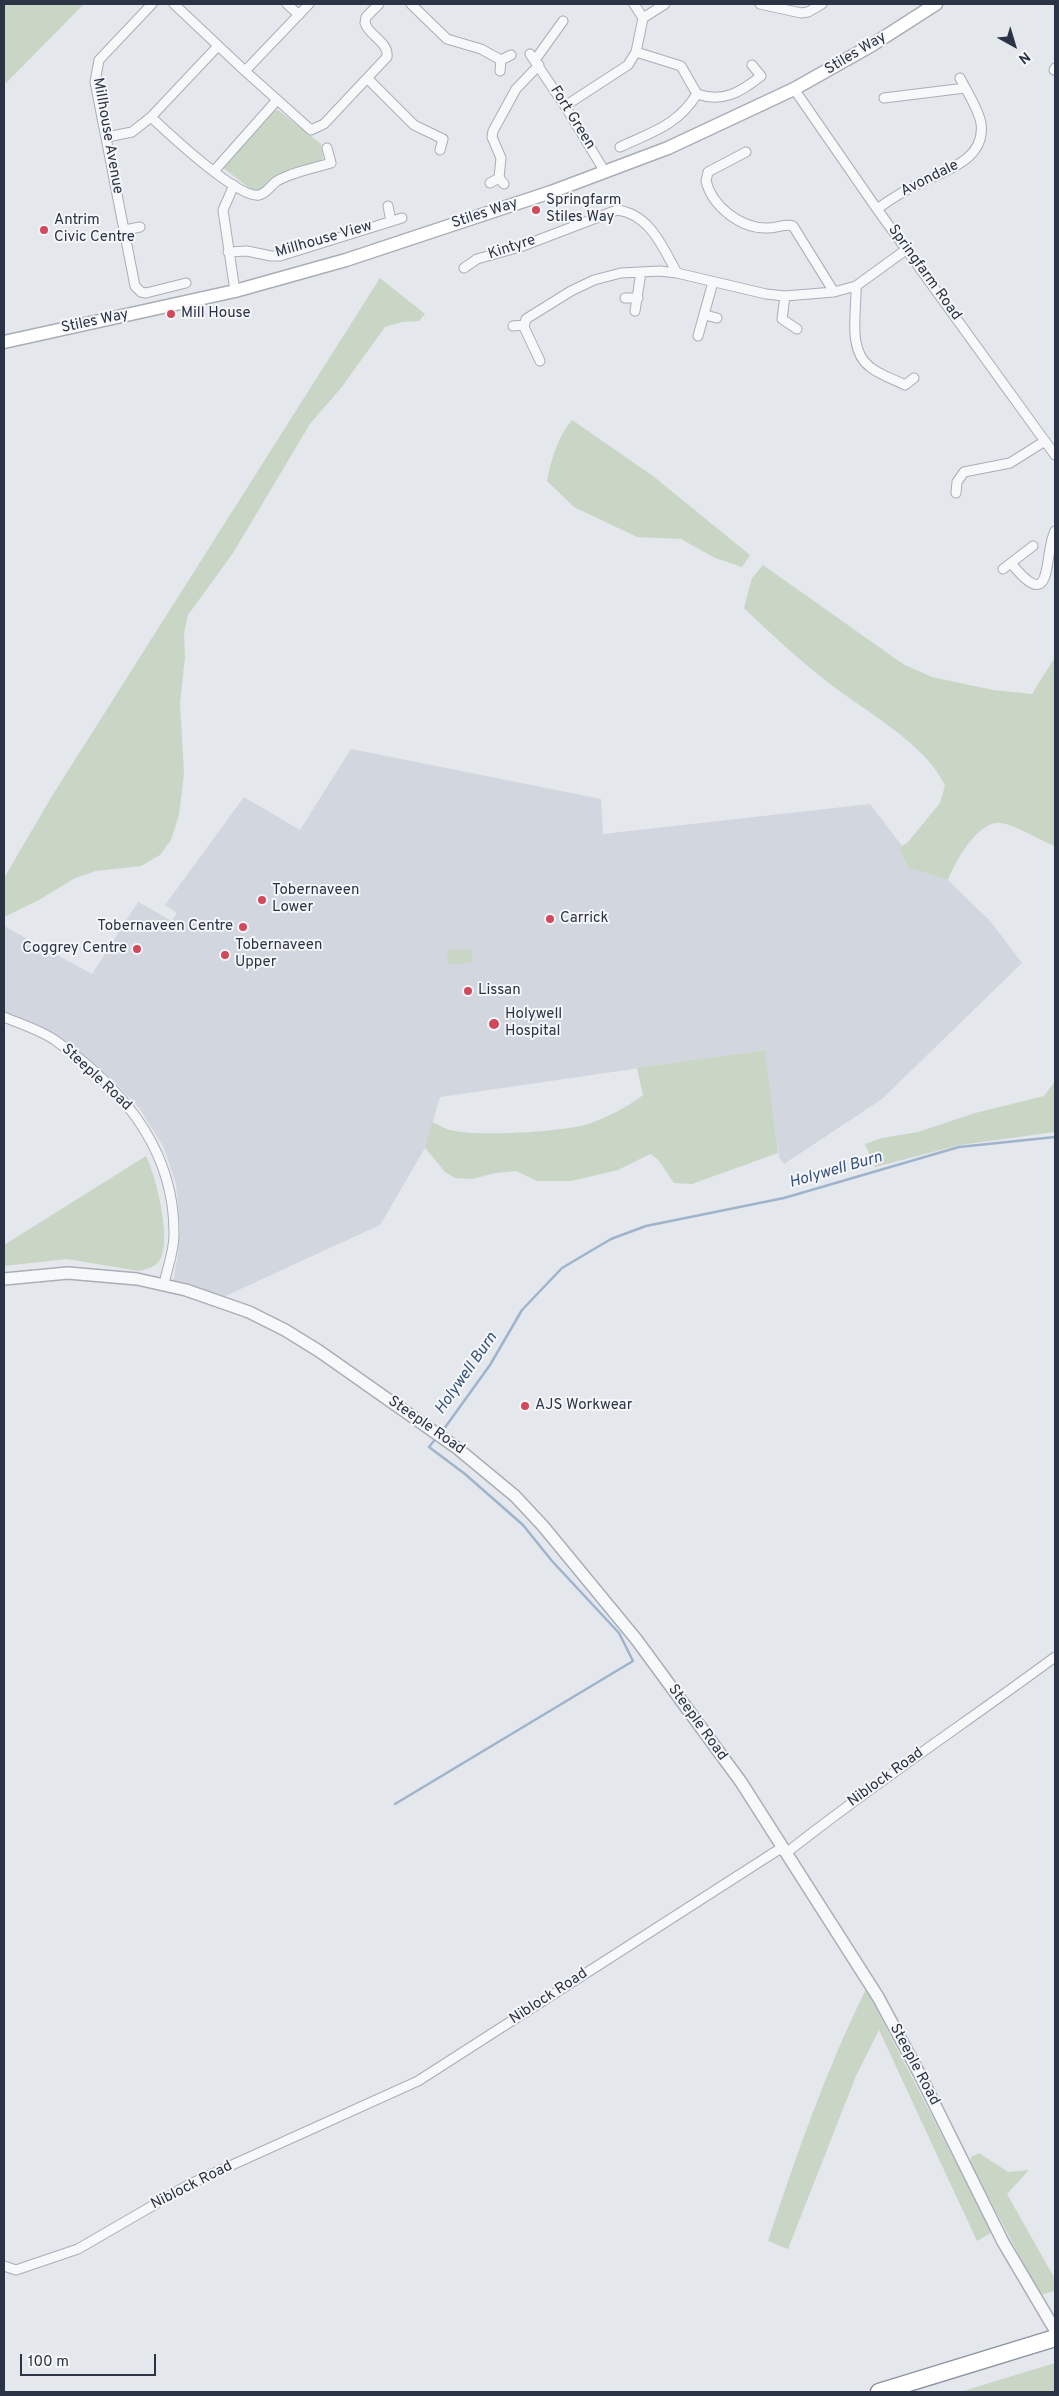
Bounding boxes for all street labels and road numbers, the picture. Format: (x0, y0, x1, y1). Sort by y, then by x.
street label: Stiles Way (822, 29, 890, 79)
street label: Millhouse Avenue (88, 76, 126, 196)
street label: Fort Green (545, 83, 599, 153)
street label: Avondale (898, 157, 962, 201)
street label: Stiles Way (450, 195, 520, 233)
street label: Millhouse View (273, 218, 375, 262)
street label: Springfarm Road (883, 222, 965, 324)
street label: Kintyre (486, 232, 538, 264)
street label: Stiles Way (60, 306, 130, 338)
street label: Steeple Road (57, 1041, 135, 1115)
street label: Steeple Road (384, 1393, 468, 1459)
street label: Steeple Road (663, 1681, 731, 1765)
street label: Niblock Road (845, 1745, 927, 1811)
street label: Niblock Road (507, 1965, 591, 2029)
street label: Steeple Road (885, 2021, 943, 2109)
street label: Niblock Road (148, 2158, 236, 2214)

